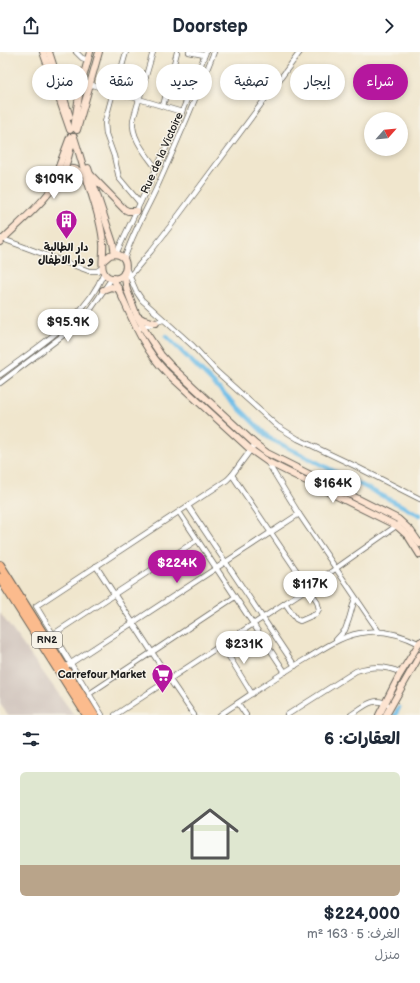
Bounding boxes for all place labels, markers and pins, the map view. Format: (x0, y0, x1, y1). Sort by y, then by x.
pin: $109K (26, 166, 82, 200)
building icon: دار الطالبة و دار الاطفال (53, 208, 79, 241)
place label: دار الطالبة و دار الاطفال (38, 241, 94, 267)
pin: $95.9K (35, 309, 101, 343)
pin: $164K (305, 470, 361, 504)
pin: $224K (149, 550, 205, 584)
pin: $117K (282, 571, 338, 605)
pin: $231K (216, 631, 272, 665)
supermarket icon: Carrefour Market (149, 661, 175, 694)
place label: Carrefour Market (58, 668, 146, 681)

